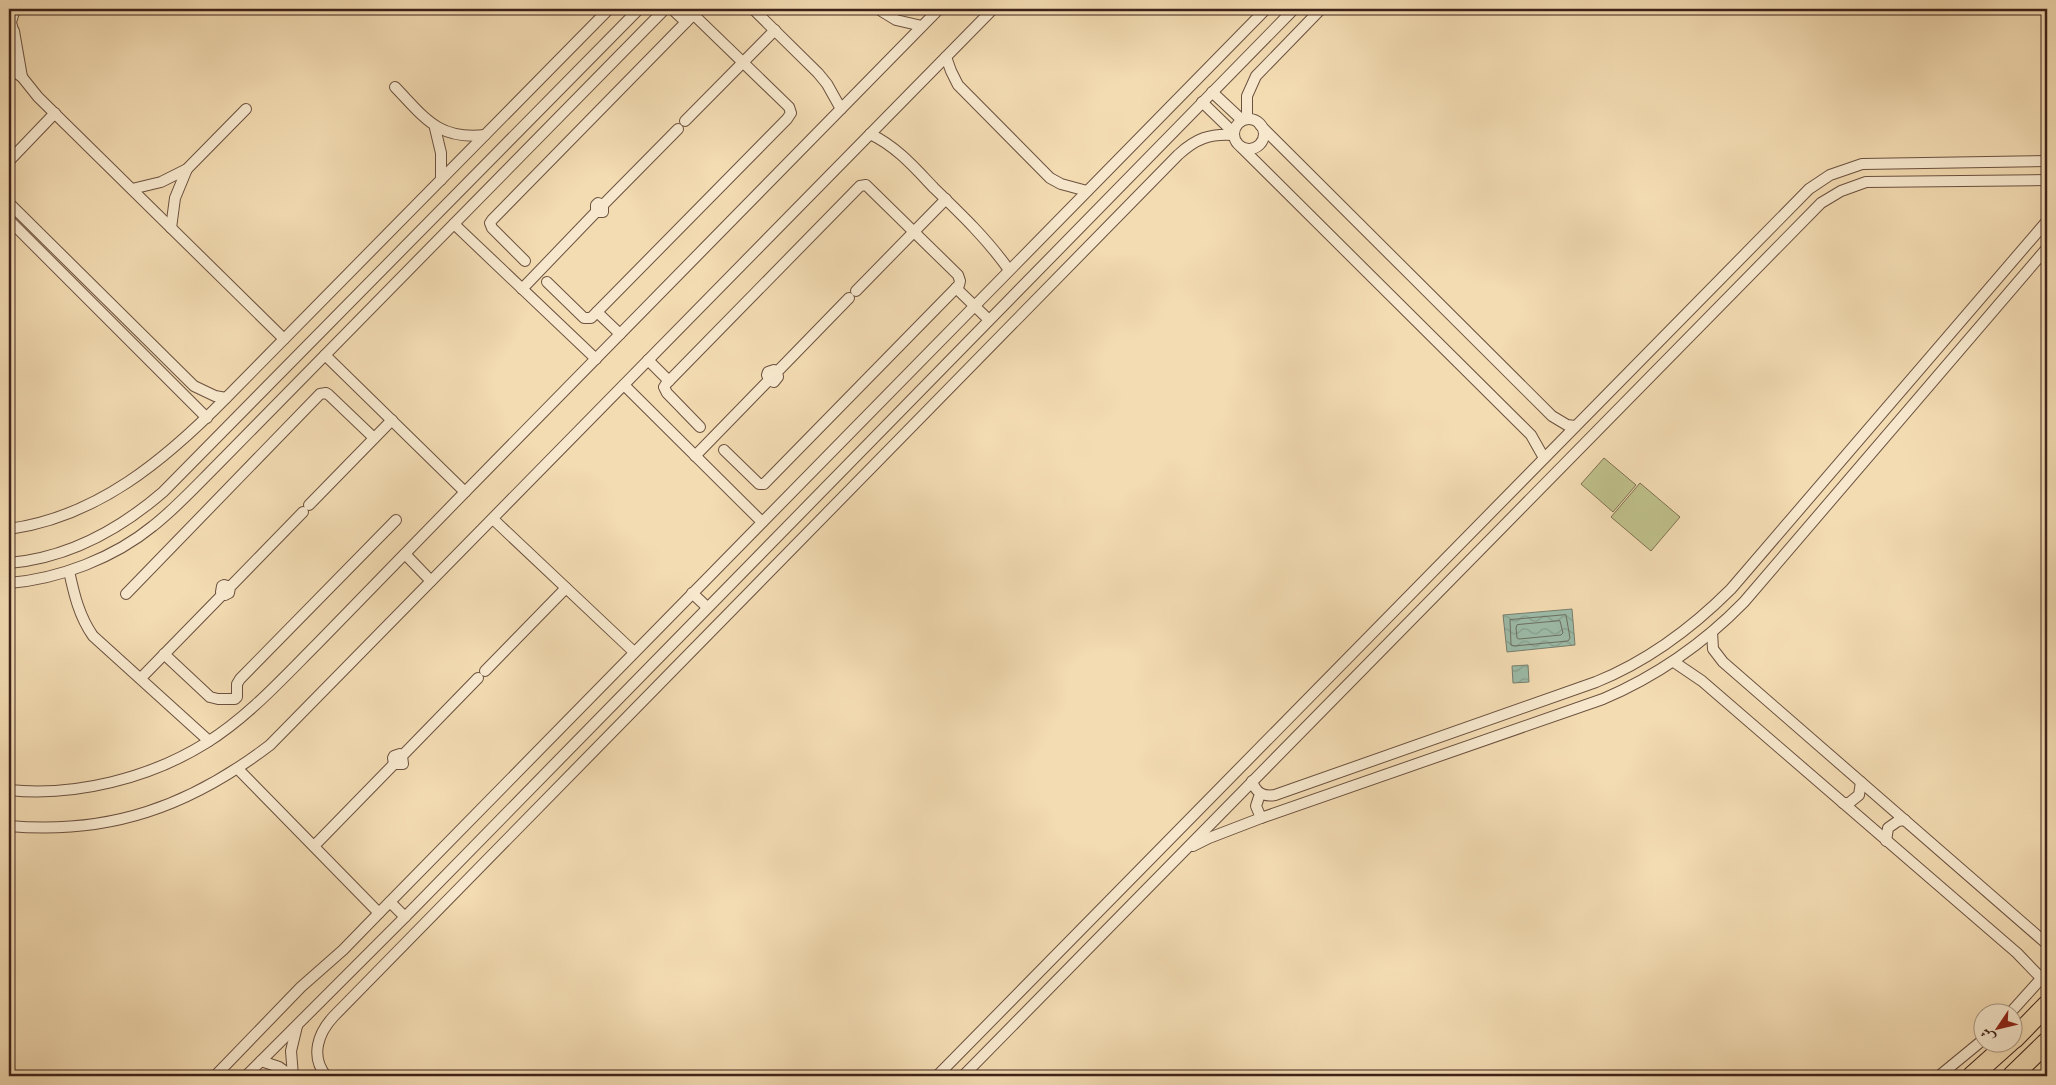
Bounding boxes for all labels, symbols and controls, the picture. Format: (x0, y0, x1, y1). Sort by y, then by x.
north arrow (1974, 1002, 2024, 1052)
text: ش (1976, 1025, 1999, 1046)

